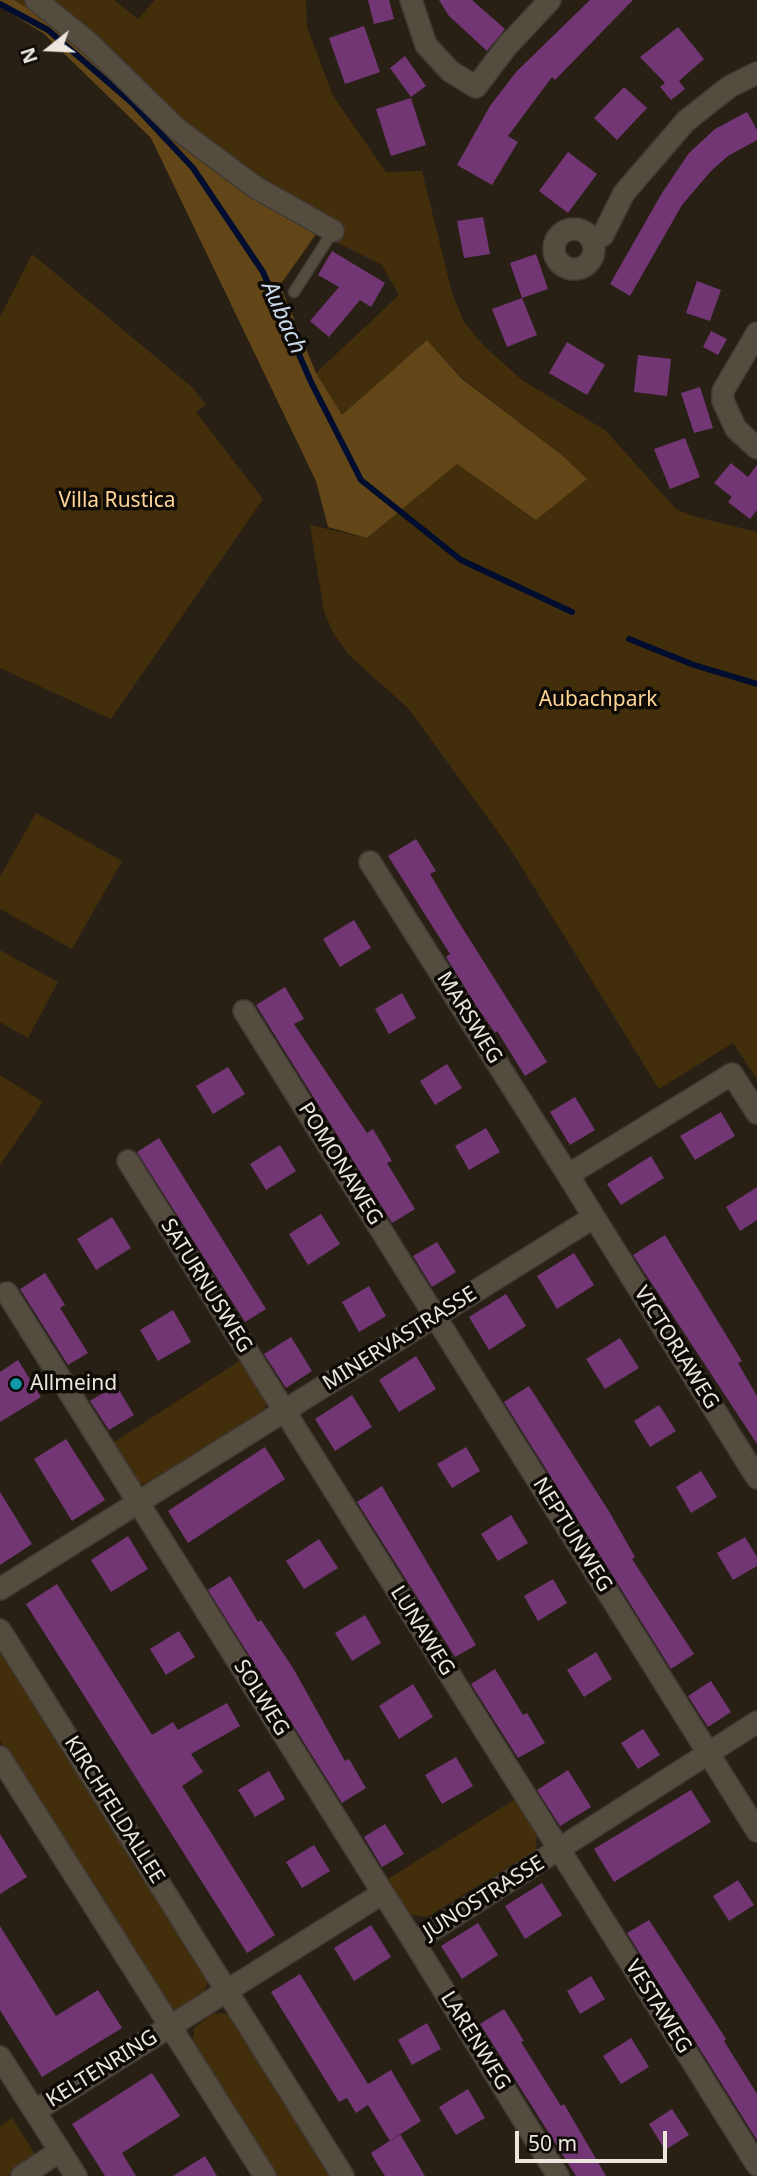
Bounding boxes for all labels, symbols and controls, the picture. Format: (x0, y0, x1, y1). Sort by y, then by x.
north arrow (14, 14, 84, 84)
text: N (14, 44, 44, 67)
water label: Aubach (255, 278, 311, 358)
park label: Villa Rustica (58, 488, 176, 514)
park label: Aubachpark (539, 687, 657, 713)
street label: MARSWEG (431, 967, 507, 1069)
street label: POMONAWEG (292, 1098, 388, 1230)
street label: SATURNUSWEG (155, 1214, 257, 1358)
street label: MINERVASTRASSE (318, 1282, 482, 1396)
street label: VICTORIAWEG (628, 1282, 724, 1414)
place label: Allmeind (30, 1371, 117, 1397)
marker: Allmeind (8, 1376, 24, 1392)
street label: NEPTUNWEG (527, 1473, 617, 1597)
street label: LUNAWEG (385, 1581, 459, 1681)
street label: SOLWEG (228, 1655, 294, 1741)
street label: KIRCHFELDALLEE (58, 1732, 170, 1888)
street label: JUNOSTRASSE (419, 1851, 549, 1945)
street label: VESTAWEG (619, 1956, 697, 2058)
street label: LARENWEG (435, 1987, 515, 2095)
street label: KELTENRING (42, 2025, 162, 2113)
scale bar (519, 2116, 671, 2160)
text: 50 m (528, 2129, 577, 2157)

